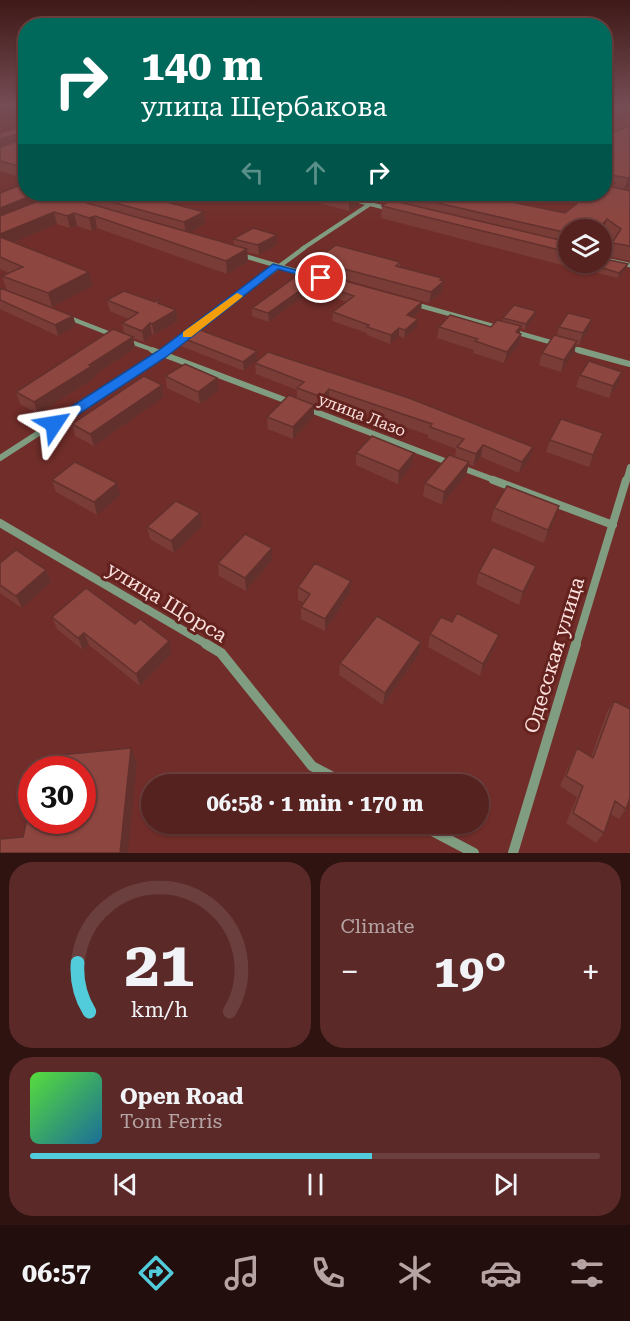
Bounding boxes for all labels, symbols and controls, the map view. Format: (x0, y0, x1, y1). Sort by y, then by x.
text: 140 m (141, 41, 263, 90)
icon: right (42, 42, 120, 120)
text: улица Щербакова (141, 91, 387, 123)
icon: left (236, 156, 269, 189)
icon: ahead (299, 156, 332, 189)
icon: right (362, 156, 395, 189)
map controls (558, 219, 612, 273)
button: layers (558, 219, 612, 273)
pin (295, 252, 346, 303)
icon: arrive (304, 261, 337, 294)
street label: улица Лазо (316, 390, 409, 440)
position arrow (22, 392, 86, 456)
street label: улица Щорса (102, 557, 232, 647)
street label: Одесская улица (519, 574, 589, 736)
speed limit sign: 30 (18, 756, 96, 834)
text: 06:58 · 1 min · 170 m (206, 791, 424, 816)
text: Climate (341, 914, 415, 938)
text: 21 (125, 928, 195, 1001)
text: 19° (434, 945, 507, 998)
text: − (341, 952, 359, 991)
text: + (582, 952, 600, 991)
text: km/h (131, 997, 189, 1022)
text: Open Road (120, 1084, 243, 1109)
text: Tom Ferris (120, 1109, 222, 1133)
icon: previous (109, 1168, 142, 1201)
icon: pause (299, 1168, 332, 1201)
icon: next (489, 1168, 522, 1201)
icon: directions (135, 1252, 177, 1294)
icon: music (221, 1252, 263, 1294)
icon: phone (307, 1252, 349, 1294)
icon: climate (394, 1252, 436, 1294)
icon: car (480, 1252, 522, 1294)
icon: filters (566, 1252, 608, 1294)
text: 06:57 (22, 1257, 91, 1289)

